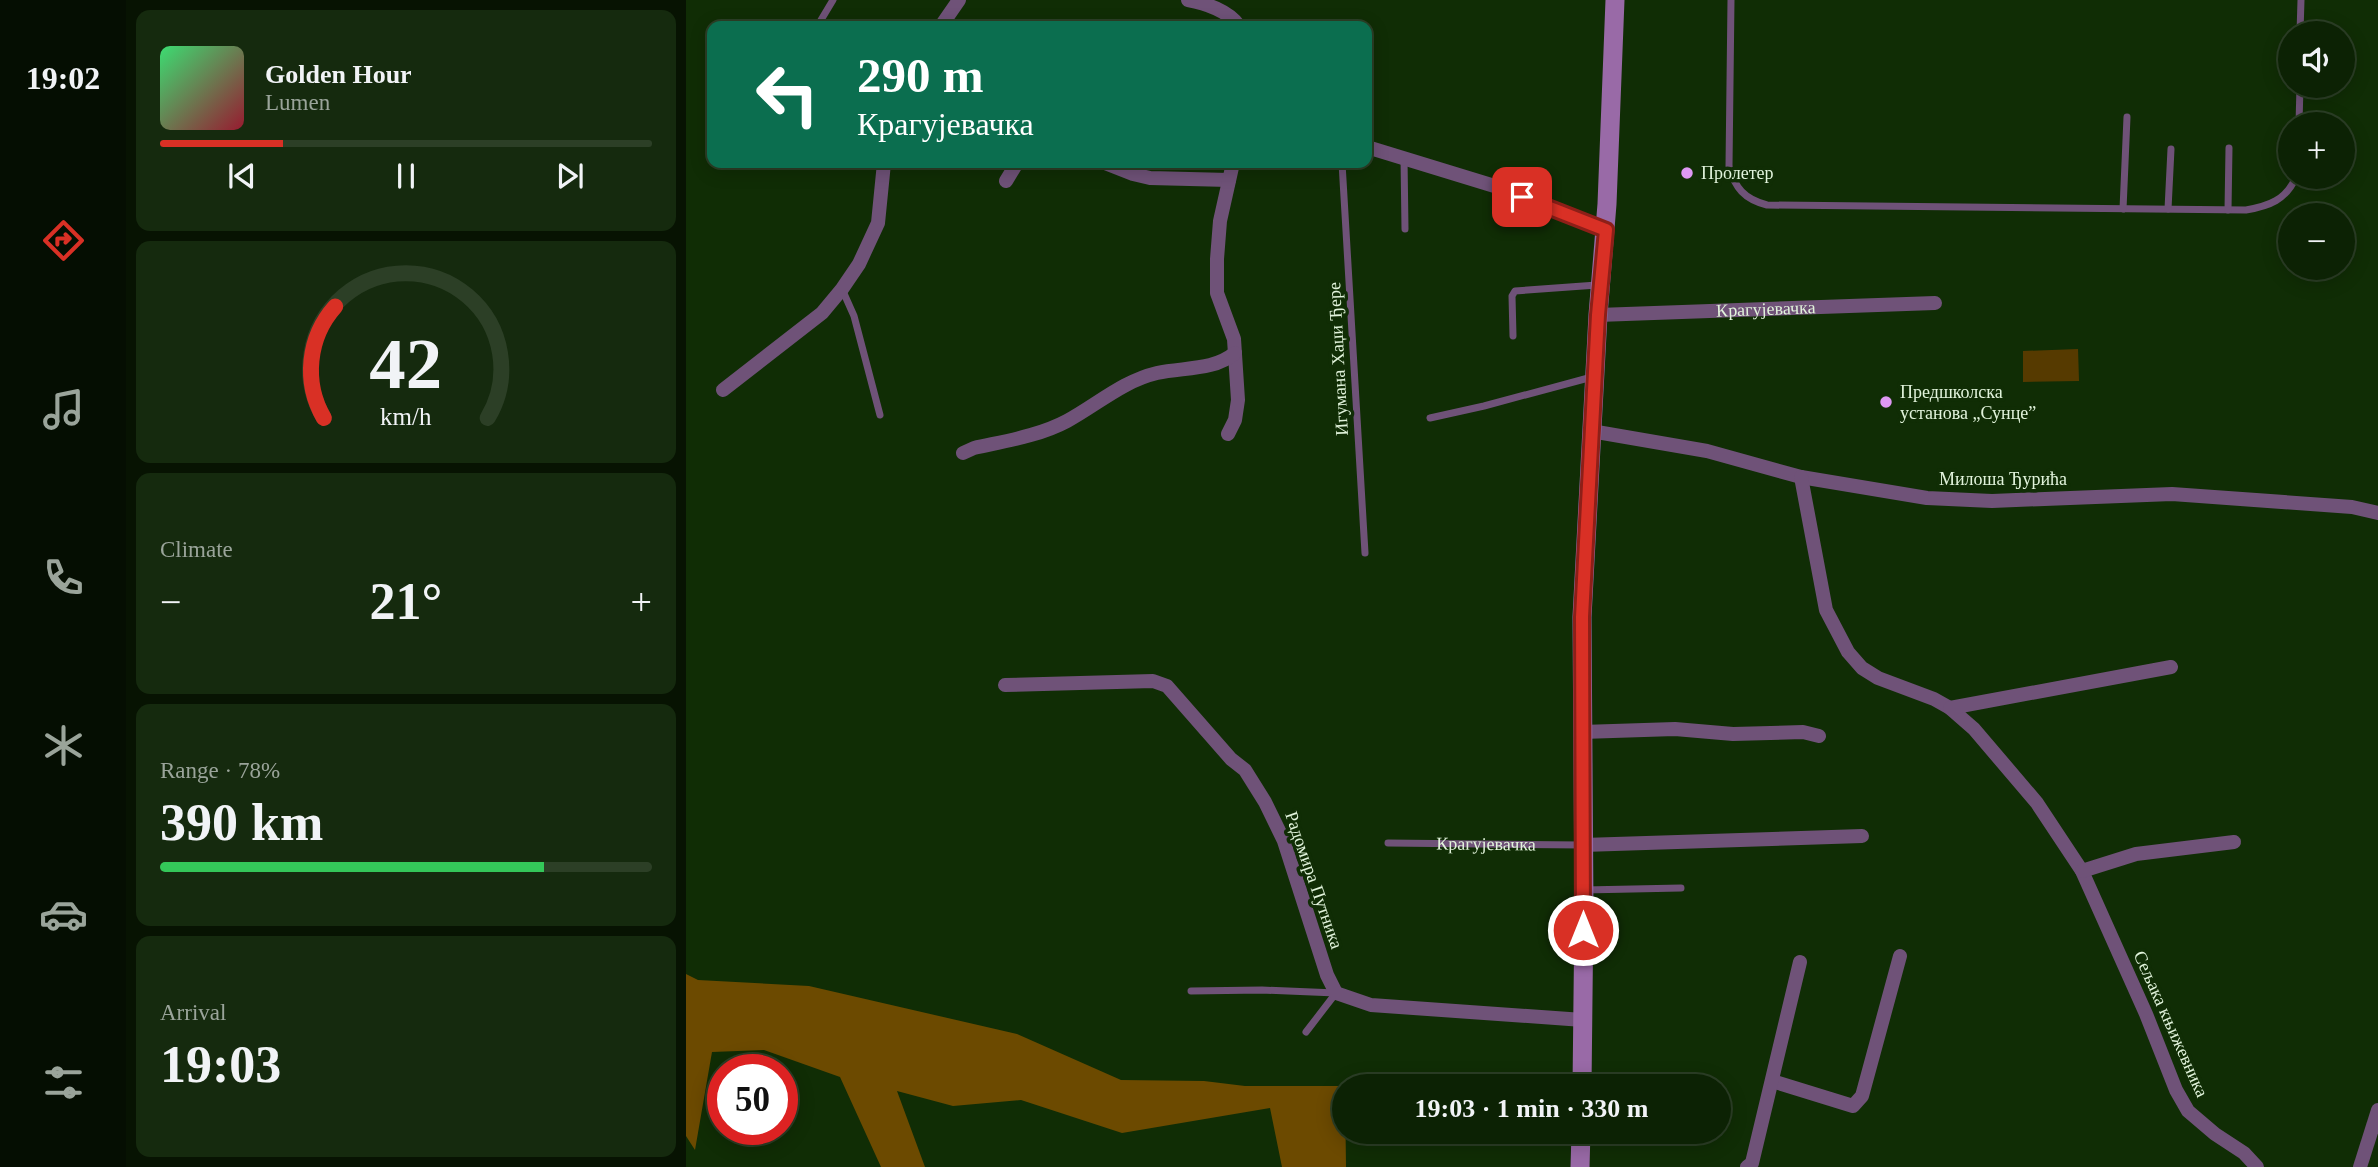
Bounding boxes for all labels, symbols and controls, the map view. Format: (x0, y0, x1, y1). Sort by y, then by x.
map controls (2278, 21, 2355, 280)
button: sound (2278, 21, 2355, 98)
text: 290 m (857, 48, 984, 103)
icon: left (742, 49, 833, 140)
text: 19:02 (26, 60, 100, 96)
text: Golden Hour (265, 60, 412, 89)
text: Lumen (265, 90, 330, 115)
text: Крагујевачка (857, 106, 1034, 142)
button: + (2278, 112, 2355, 189)
icon: previous (223, 157, 261, 195)
icon: pause (387, 157, 425, 195)
icon: next (551, 157, 589, 195)
place label: Пролетер (1701, 163, 1774, 183)
marker: Пролетер (1679, 165, 1695, 181)
pin (1492, 167, 1552, 227)
icon: arrive (1503, 178, 1541, 216)
button: − (2278, 203, 2355, 280)
icon: directions (39, 216, 88, 265)
street label: Игумана Хаџи Ђере (1324, 282, 1352, 436)
street label: Крагујевачка (1716, 297, 1816, 321)
text: 42 (370, 324, 442, 405)
place label: Предшколска установа „Сунце” (1900, 382, 2036, 423)
icon: music (39, 385, 88, 434)
marker: Предшколска установа „Сунце” (1878, 394, 1894, 410)
text: km/h (380, 403, 432, 430)
street label: Милоша Ђурића (1939, 469, 2067, 489)
text: Climate (160, 537, 233, 562)
icon: phone (39, 553, 88, 602)
text: 21° (370, 573, 442, 630)
text: − (160, 581, 181, 623)
text: + (631, 581, 652, 623)
icon: climate (39, 721, 88, 770)
text: Range · 78% (160, 758, 280, 783)
text: 390 km (160, 794, 323, 851)
street label: Радомира Путника (1281, 809, 1347, 951)
street label: Крагујевачка (1436, 833, 1536, 855)
icon: car (39, 890, 88, 939)
position arrow (1546, 893, 1620, 967)
street label: Сељака књижевника (2130, 948, 2212, 1100)
text: Arrival (160, 1000, 226, 1025)
text: 19:03 (160, 1036, 281, 1093)
speed limit sign: 50 (707, 1054, 798, 1145)
icon: filters (39, 1058, 88, 1107)
text: 19:03 · 1 min · 330 m (1415, 1094, 1649, 1123)

